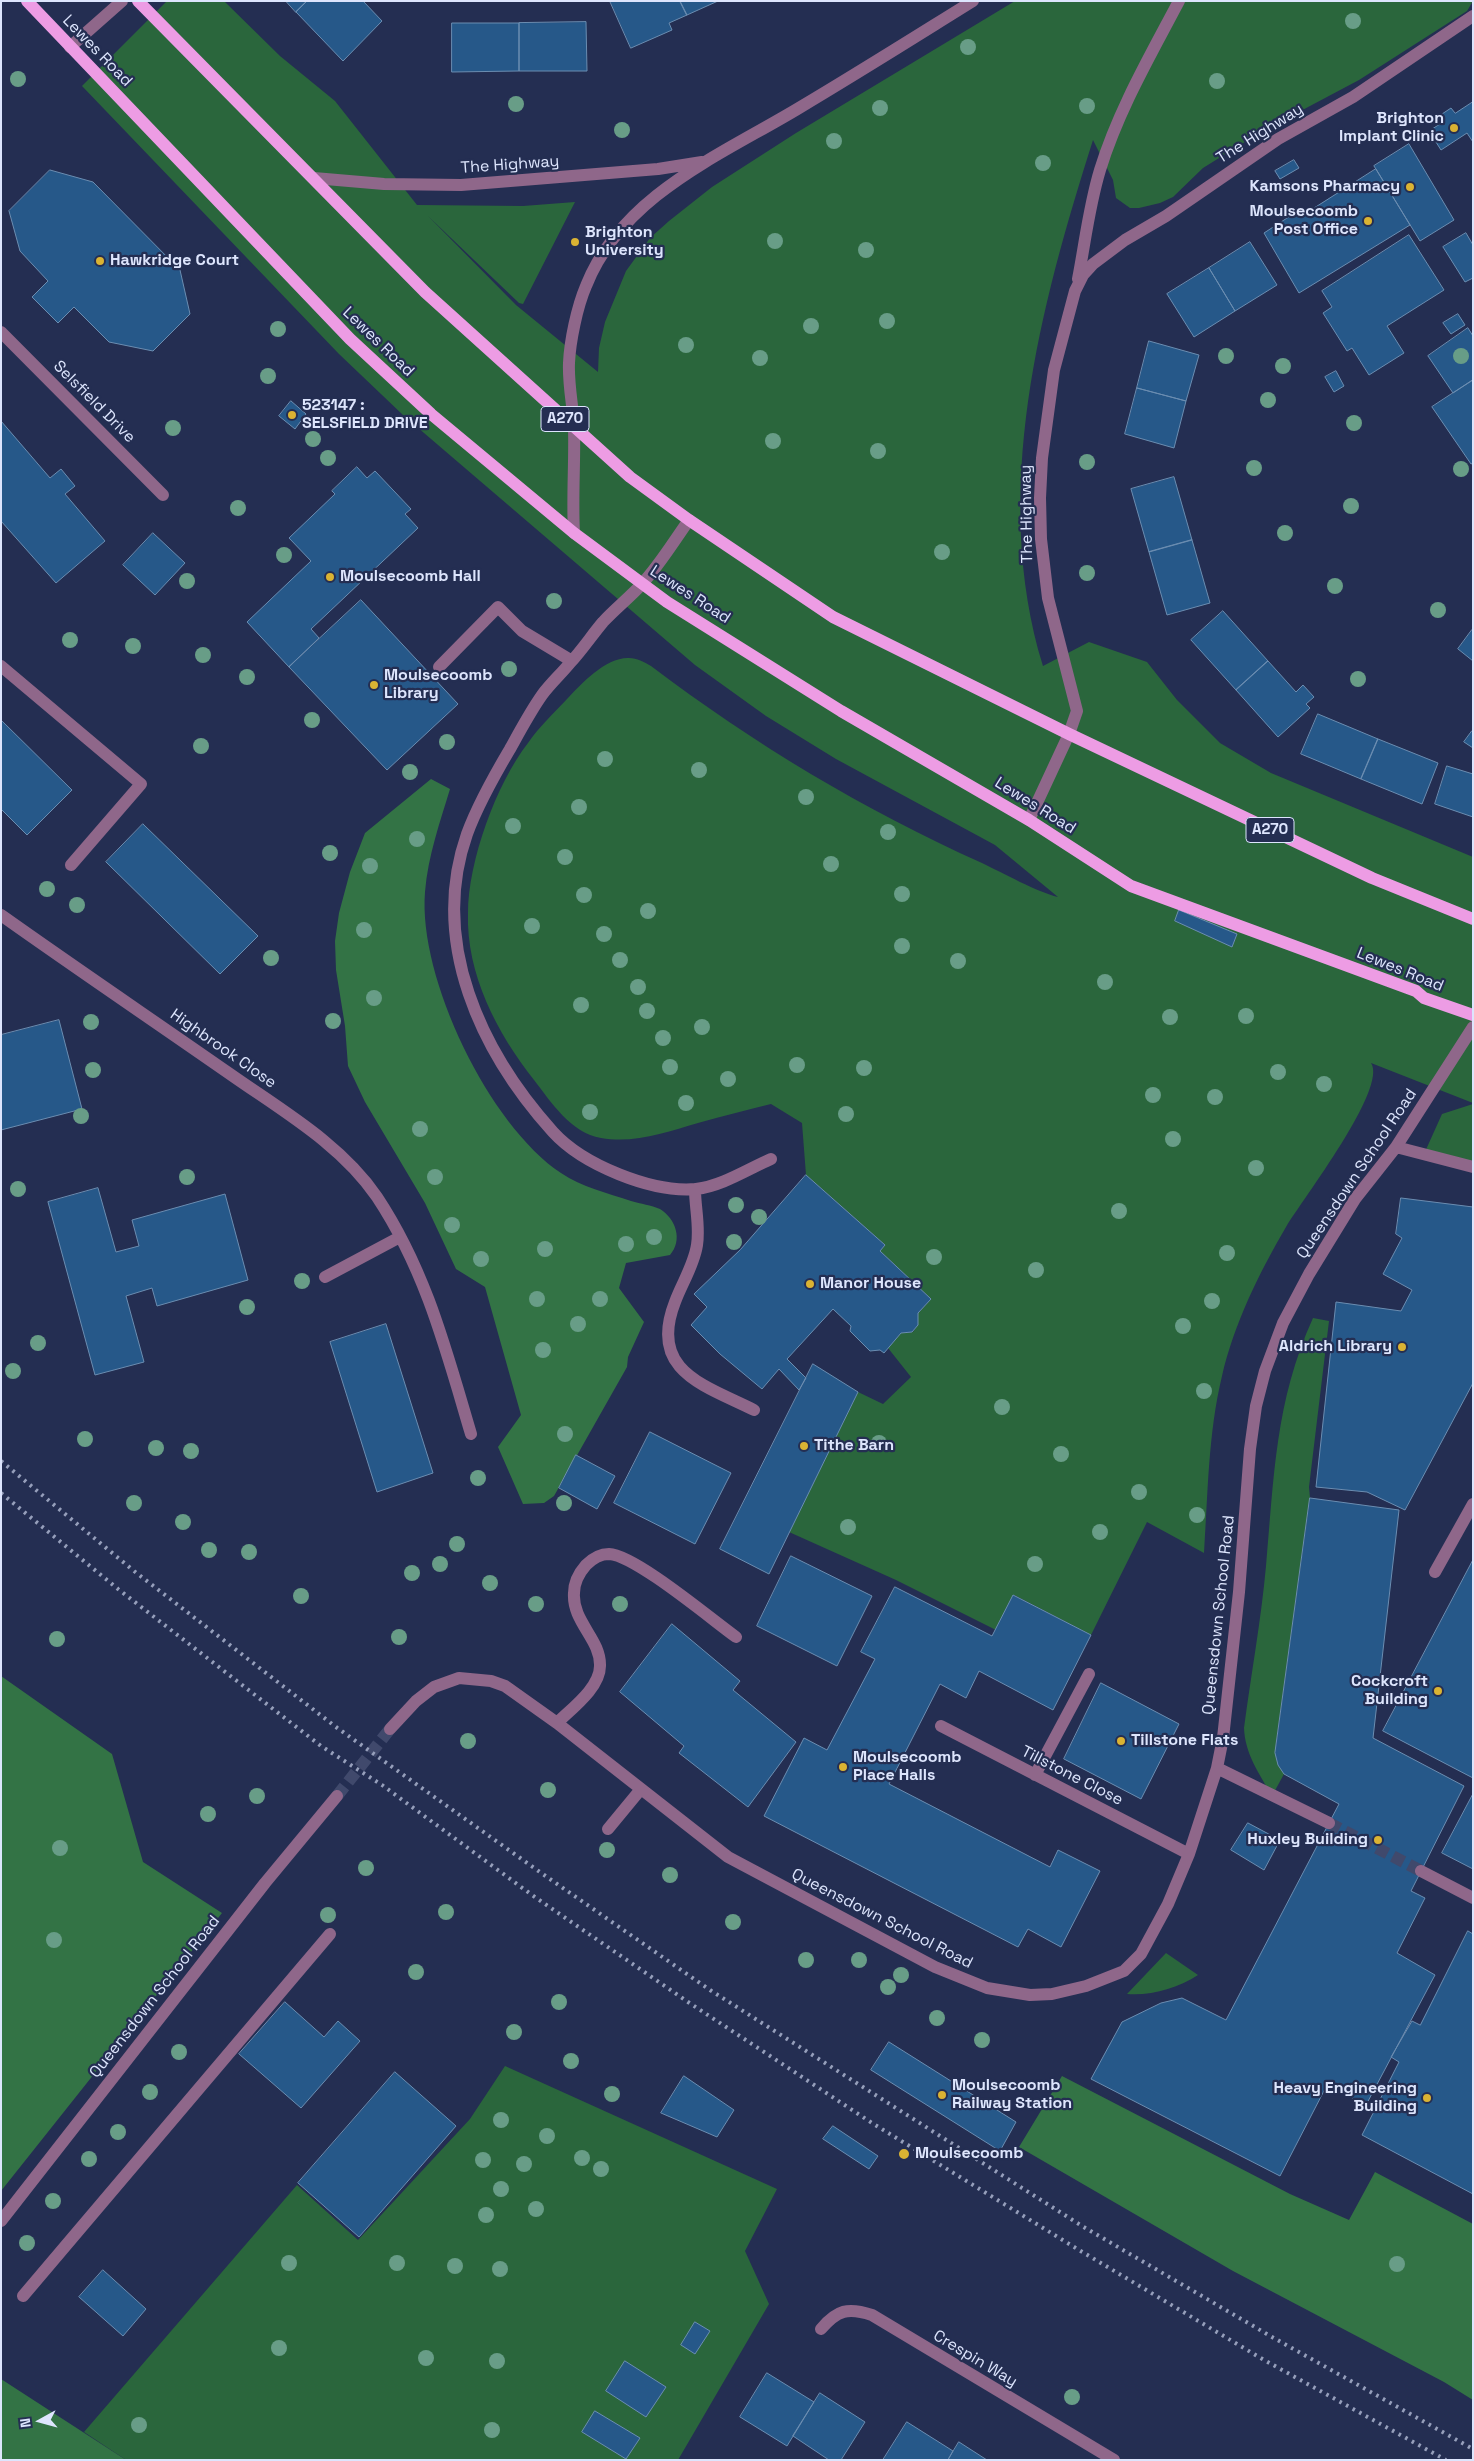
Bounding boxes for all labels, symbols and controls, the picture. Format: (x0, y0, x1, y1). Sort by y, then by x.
street label: Lewes Road (58, 11, 136, 91)
street label: The Highway (1213, 100, 1307, 168)
place label: Brighton Implant Clinic (1339, 109, 1444, 147)
marker: Brighton Implant Clinic (1448, 122, 1460, 134)
street label: The Highway (460, 152, 560, 178)
place label: Kamsons Pharmacy (1250, 177, 1400, 197)
marker: Kamsons Pharmacy (1404, 181, 1416, 193)
place label: Moulsecoomb Post Office (1250, 202, 1358, 240)
marker: Moulsecoomb Post Office (1362, 215, 1374, 227)
place label: Brighton University (585, 223, 664, 261)
marker: Brighton University (569, 236, 581, 248)
place label: Hawkridge Court (110, 251, 239, 271)
marker: Hawkridge Court (94, 255, 106, 267)
street label: Lewes Road (338, 303, 418, 381)
street label: Selsfield Drive (49, 357, 139, 447)
place label: 523147 : SELSFIELD DRIVE (302, 396, 428, 434)
road number: A270 (541, 406, 589, 432)
marker: 523147 : SELSFIELD DRIVE (286, 409, 298, 421)
street label: The Highway (1017, 464, 1037, 564)
street label: Lewes Road (646, 562, 734, 628)
place label: Moulsecoomb Hall (340, 567, 481, 587)
marker: Moulsecoomb Hall (324, 571, 336, 583)
place label: Moulsecoomb Library (384, 666, 492, 704)
marker: Moulsecoomb Library (368, 679, 380, 691)
street label: Lewes Road (991, 773, 1079, 839)
road number: A270 (1246, 818, 1294, 842)
street label: Lewes Road (1354, 944, 1446, 996)
street label: Highbrook Close (166, 1005, 280, 1093)
street label: Queensdown School Road (1293, 1085, 1421, 1263)
place label: Manor House (820, 1274, 921, 1294)
marker: Manor House (804, 1278, 816, 1290)
place label: Aldrich Library (1279, 1337, 1392, 1357)
marker: Aldrich Library (1396, 1341, 1408, 1353)
place label: Tithe Barn (814, 1436, 894, 1456)
marker: Tithe Barn (798, 1440, 810, 1452)
street label: Queensdown School Road (1199, 1514, 1239, 1716)
place label: Cockcroft Building (1351, 1672, 1428, 1710)
marker: Cockcroft Building (1432, 1685, 1444, 1697)
place label: Tillstone Flats (1131, 1731, 1238, 1751)
marker: Tillstone Flats (1115, 1735, 1127, 1747)
street label: Tillstone Close (1018, 1742, 1126, 1810)
place label: Moulsecoomb Place Halls (853, 1748, 961, 1786)
marker: Moulsecoomb Place Halls (837, 1761, 849, 1773)
place label: Huxley Building (1247, 1830, 1368, 1850)
marker: Huxley Building (1372, 1834, 1384, 1846)
street label: Queensdown School Road (788, 1865, 976, 1973)
street label: Queensdown School Road (86, 1912, 224, 2082)
place label: Moulsecoomb Railway Station (952, 2076, 1072, 2114)
place label: Heavy Engineering Building (1274, 2079, 1417, 2117)
marker: Moulsecoomb Railway Station (936, 2089, 948, 2101)
marker: Heavy Engineering Building (1421, 2092, 1433, 2104)
place label: Moulsecoomb (915, 2144, 1023, 2164)
marker: Moulsecoomb (897, 2147, 911, 2161)
street label: Crespin Way (929, 2326, 1021, 2392)
north arrow (15, 2396, 65, 2446)
text: N (16, 2417, 35, 2429)

